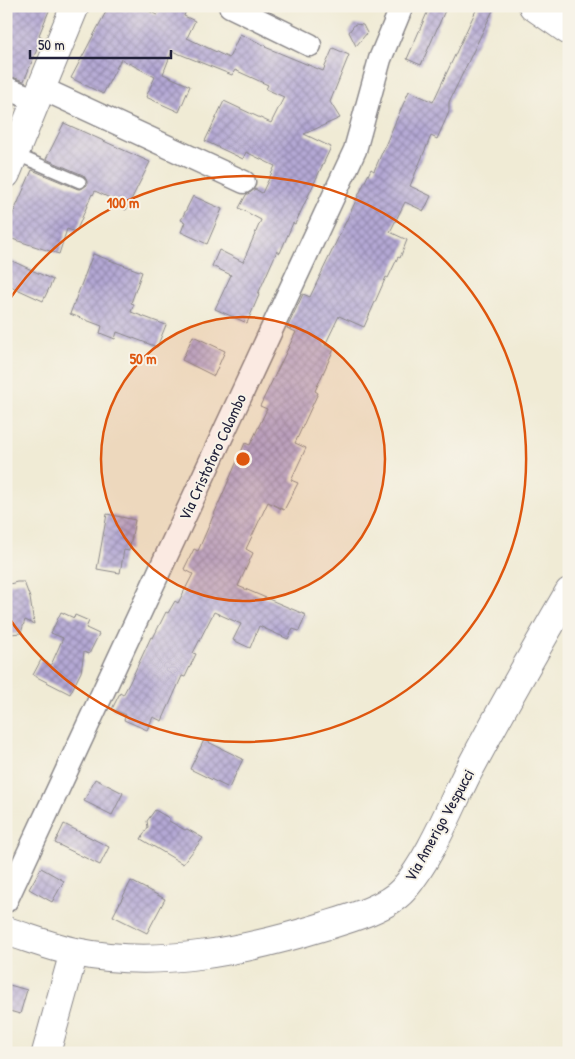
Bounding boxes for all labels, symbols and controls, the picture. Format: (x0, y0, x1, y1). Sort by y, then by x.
scale bar (30, 28, 171, 60)
text: 50 m (38, 34, 65, 55)
text: 100 m (107, 192, 139, 213)
text: 50 m (130, 348, 156, 369)
street label: Via Cristoforo Colombo (173, 390, 251, 524)
centre of rings (234, 450, 252, 468)
street label: Via Amerigo Vespucci (399, 765, 479, 885)

